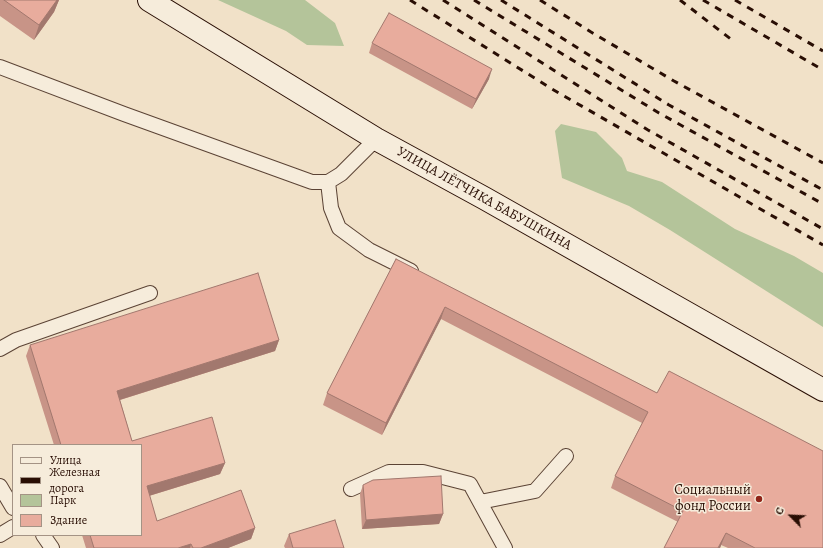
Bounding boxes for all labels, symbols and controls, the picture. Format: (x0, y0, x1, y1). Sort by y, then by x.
street label: УЛИЦА ЛЁТЧИКА БАБУШКИНА (394, 144, 574, 254)
legend (12, 444, 142, 536)
text: Улица (50, 452, 81, 468)
text: Железная дорога (49, 464, 100, 496)
place label: Социальный фонд России (674, 483, 751, 516)
text: Парк (50, 492, 76, 508)
marker: Социальный фонд России (754, 494, 764, 504)
north arrow (771, 496, 811, 536)
text: С (771, 505, 788, 517)
text: Здание (50, 512, 87, 528)

